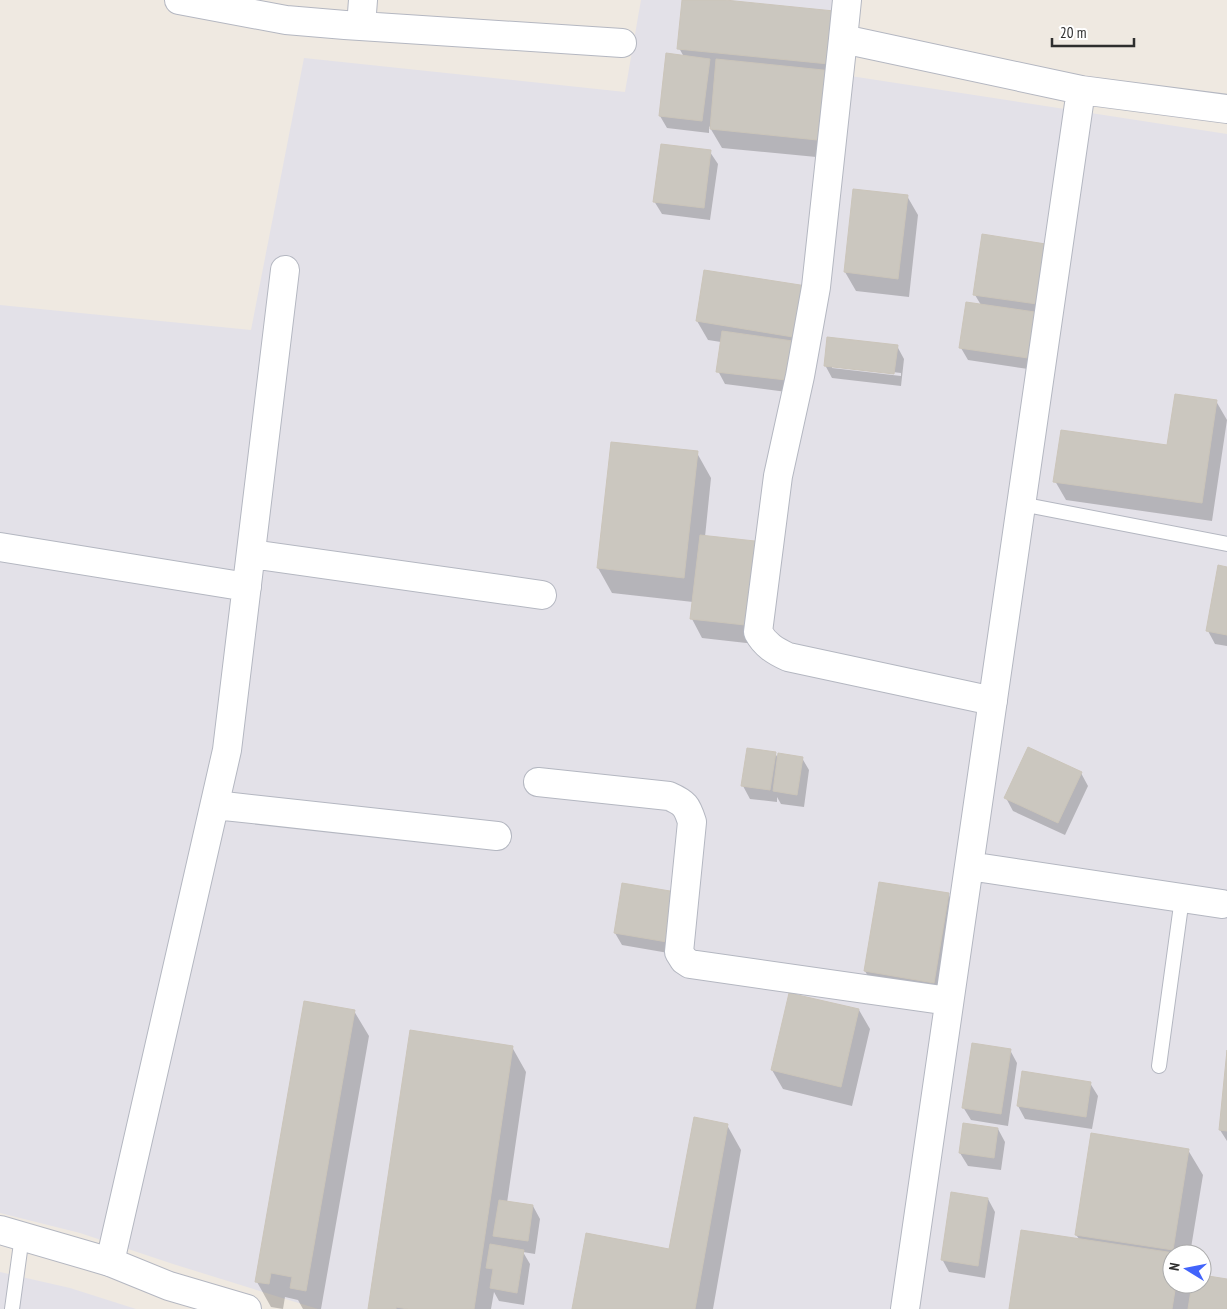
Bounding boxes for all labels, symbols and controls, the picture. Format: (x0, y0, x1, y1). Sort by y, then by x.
scale bar (1052, 15, 1134, 47)
text: 20 m (1060, 23, 1086, 42)
north arrow (1162, 1244, 1212, 1294)
text: N (1165, 1261, 1184, 1272)

